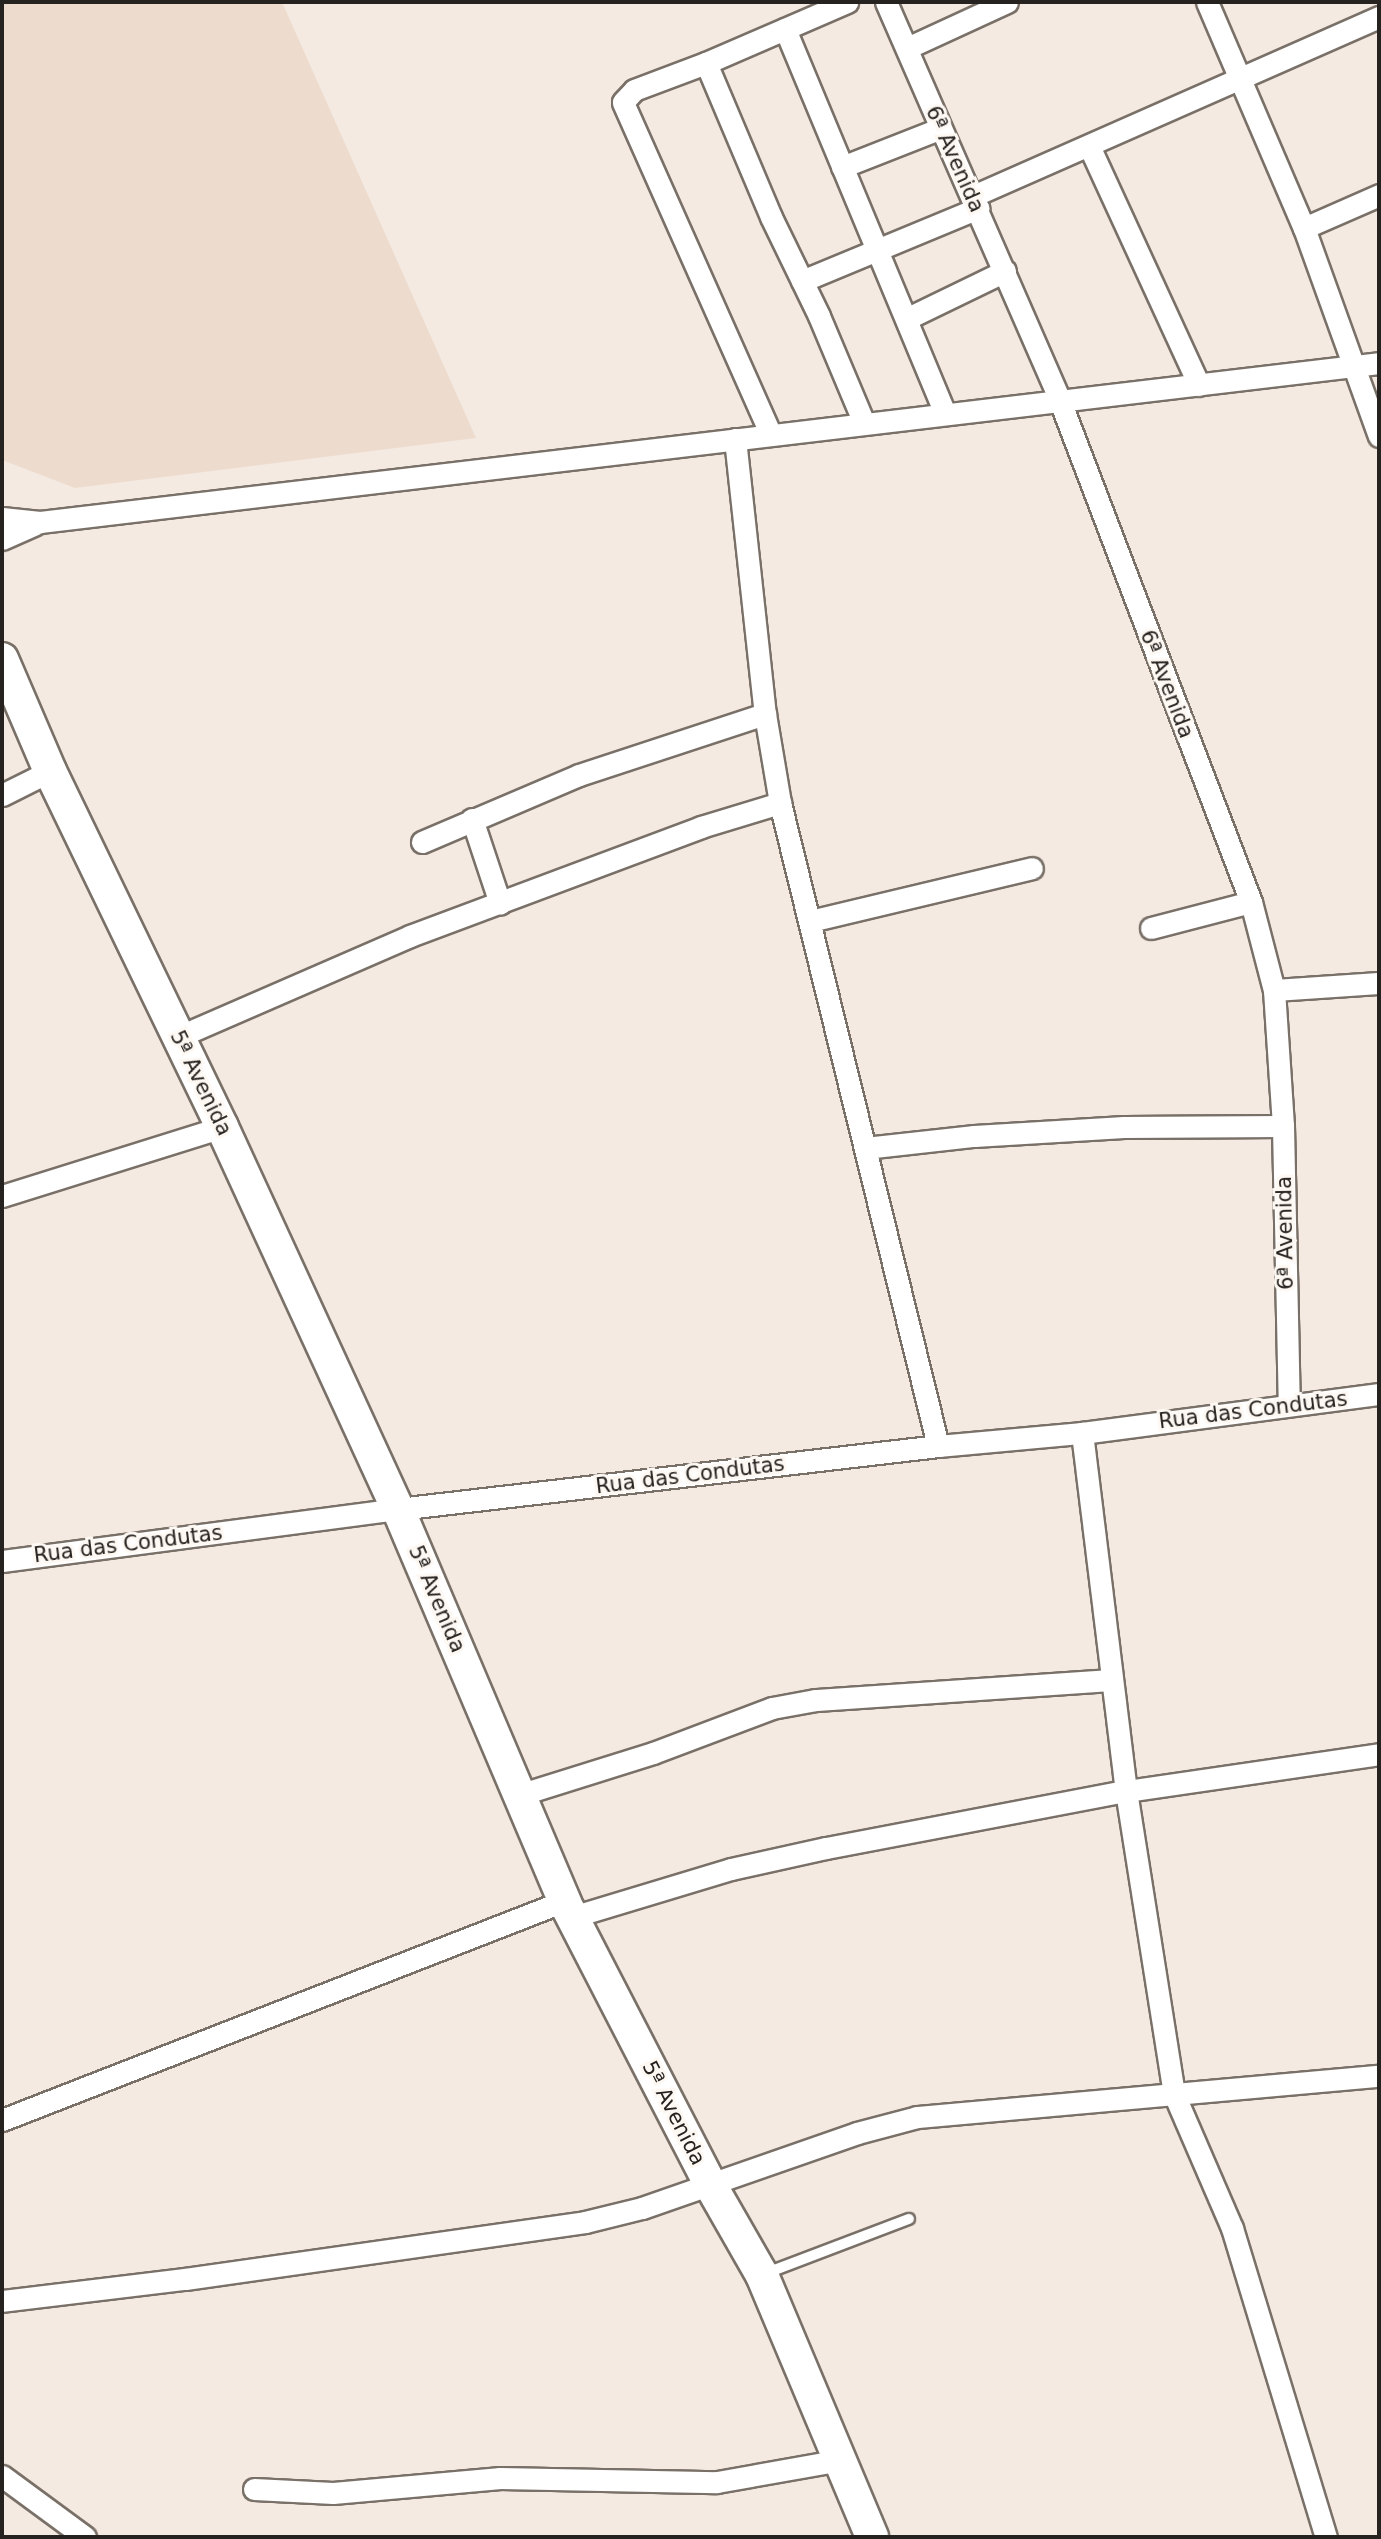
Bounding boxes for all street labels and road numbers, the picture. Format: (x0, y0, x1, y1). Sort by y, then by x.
street label: 6ª Avenida (920, 102, 990, 216)
street label: 6ª Avenida (1135, 626, 1199, 742)
street label: 5ª Avenida (165, 1026, 237, 1140)
street label: 6ª Avenida (1271, 1176, 1299, 1290)
street label: Rua das Condutas (1157, 1386, 1349, 1434)
street label: Rua das Condutas (594, 1451, 786, 1499)
street label: Rua das Condutas (32, 1520, 224, 1568)
street label: 5ª Avenida (403, 1542, 471, 1656)
street label: 5ª Avenida (637, 2057, 711, 2169)

